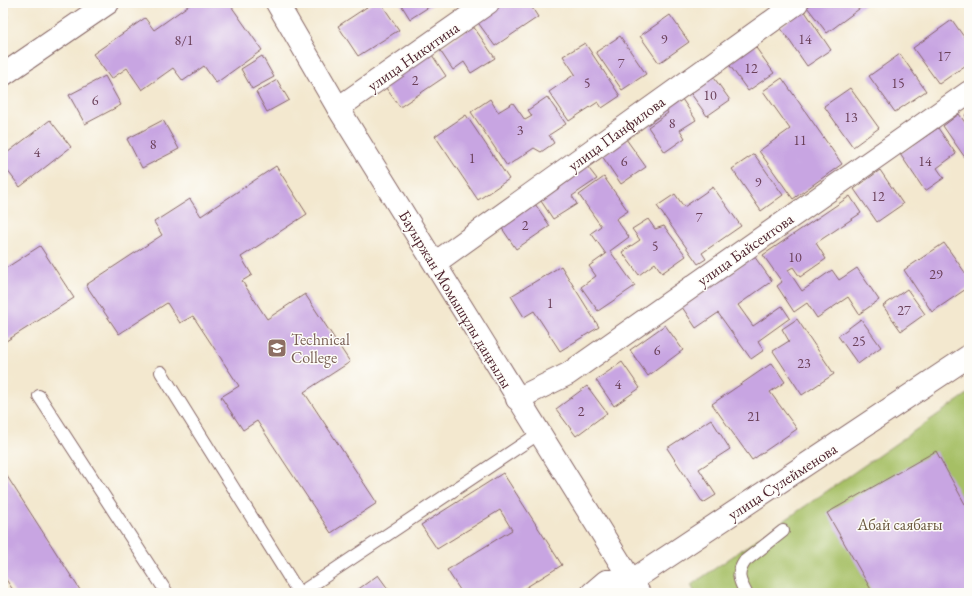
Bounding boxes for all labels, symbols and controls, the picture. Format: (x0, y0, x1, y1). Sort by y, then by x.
street label: улица Никитина (363, 17, 464, 96)
house number: 9 (661, 30, 668, 48)
house number: 14 (798, 30, 812, 48)
house number: 8/1 (174, 31, 194, 49)
house number: 17 (937, 47, 951, 65)
house number: 7 (618, 54, 625, 72)
house number: 12 (744, 59, 758, 77)
house number: 2 (412, 71, 419, 89)
house number: 5 (584, 74, 590, 92)
house number: 15 (891, 74, 905, 92)
house number: 10 (703, 86, 717, 104)
house number: 6 (92, 91, 99, 109)
street label: улица Панфилова (564, 91, 670, 176)
house number: 13 (844, 108, 858, 126)
house number: 8 (669, 114, 676, 132)
house number: 3 (517, 121, 524, 139)
house number: 11 (793, 131, 807, 149)
house number: 8 (150, 135, 157, 153)
house number: 4 (34, 143, 41, 161)
house number: 1 (469, 149, 475, 167)
house number: 6 (621, 152, 628, 170)
house number: 14 (918, 152, 932, 170)
house number: 9 (755, 173, 762, 191)
house number: 12 (871, 187, 885, 205)
street label: Бауыржан Момышұлы даңғылы (394, 206, 517, 392)
street label: улица Байсеитова (693, 208, 798, 291)
house number: 7 (696, 208, 703, 226)
house number: 2 (522, 216, 529, 234)
house number: 5 (652, 237, 658, 255)
house number: 10 (788, 248, 802, 266)
house number: 29 (929, 265, 943, 283)
house number: 1 (547, 294, 553, 312)
house number: 27 (897, 301, 911, 319)
place label: Technical College (291, 329, 350, 368)
house number: 25 (852, 332, 866, 350)
school or university icon: Technical College (266, 337, 288, 359)
house number: 6 (654, 341, 661, 359)
house number: 23 (797, 354, 811, 372)
house number: 4 (615, 375, 622, 393)
house number: 2 (578, 402, 585, 420)
house number: 21 (747, 407, 761, 425)
street label: улица Сулейменова (723, 438, 842, 525)
park label: Абай саябағы (857, 514, 943, 535)

